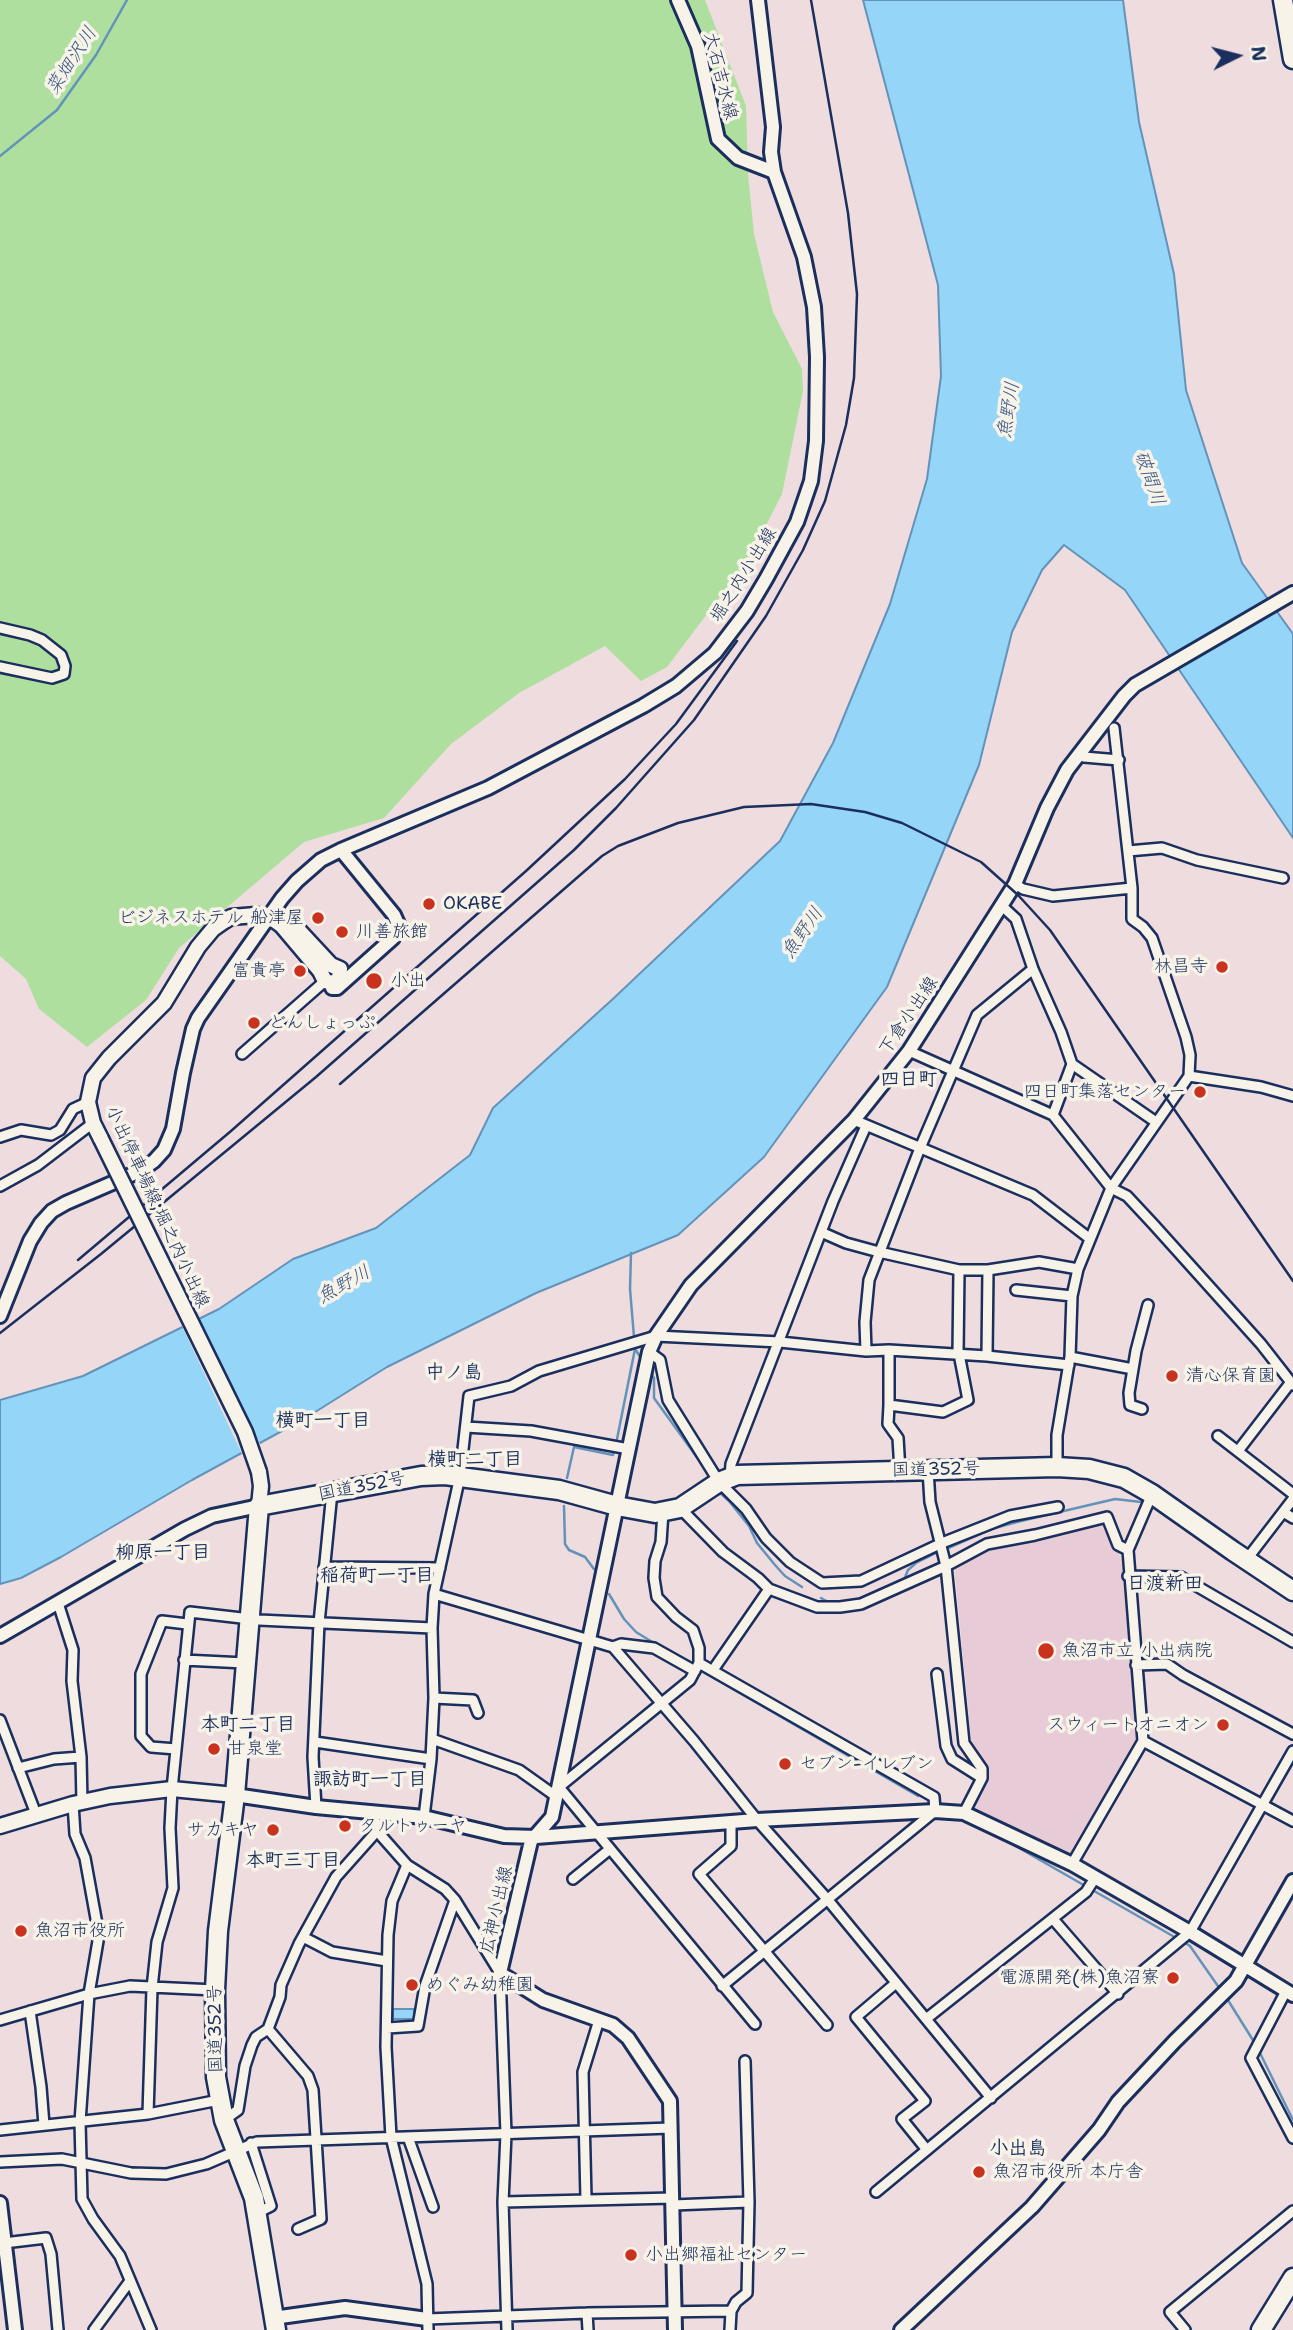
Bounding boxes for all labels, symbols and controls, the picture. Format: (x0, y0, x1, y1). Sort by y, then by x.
north arrow (1202, 21, 1272, 91)
water label: 菜畑沢川 (42, 23, 102, 99)
street label: 大石吉水線 (699, 30, 741, 122)
text: N (1245, 45, 1272, 63)
water label: 魚野川 (993, 380, 1025, 440)
water label: 破間川 (1129, 447, 1169, 509)
street label: 堀之内小出線 (706, 523, 782, 627)
place label: OKABE (443, 893, 502, 915)
marker: OKABE (421, 896, 437, 912)
water label: 魚野川 (777, 903, 829, 963)
place label: ビジネスホテル 船津屋 (118, 907, 304, 929)
marker: ビジネスホテル 船津屋 (310, 910, 326, 926)
place label: 川善旅館 (356, 921, 428, 943)
marker: 川善旅館 (334, 924, 350, 940)
place label: 林昌寺 (1154, 956, 1208, 978)
marker: 林昌寺 (1214, 959, 1230, 975)
place label: 富貴亭 (232, 960, 286, 982)
marker: 富貴亭 (292, 963, 308, 979)
place label: 小出 (390, 970, 426, 992)
marker: 小出 (364, 971, 384, 991)
street label: 下倉小出線 (875, 973, 943, 1059)
place label: どんしょっぷ (268, 1012, 376, 1034)
marker: どんしょっぷ (246, 1015, 262, 1031)
district label: 四日町 (881, 1069, 937, 1091)
place label: 四日町集落センター (1024, 1081, 1186, 1103)
marker: 四日町集落センター (1192, 1084, 1208, 1100)
street label: 小出停車場線;堀之内小出線 (101, 1102, 213, 1312)
water label: 魚野川 (314, 1261, 374, 1309)
district label: 中ノ島 (426, 1362, 482, 1384)
place label: 清心保育園 (1186, 1365, 1276, 1387)
marker: 清心保育園 (1164, 1368, 1180, 1384)
district label: 横町一丁目 (276, 1410, 370, 1432)
district label: 横町二丁目 (428, 1449, 522, 1471)
street label: 国道352号 (891, 1458, 981, 1482)
street label: 国道352号 (316, 1468, 408, 1506)
district label: 柳原一丁目 (116, 1542, 210, 1564)
district label: 稲荷町一丁目 (320, 1565, 434, 1587)
district label: 日渡新田 (1127, 1573, 1203, 1595)
place label: 魚沼市立 小出病院 (1062, 1640, 1212, 1662)
marker: 魚沼市立 小出病院 (1036, 1641, 1056, 1661)
district label: 本町二丁目 (201, 1714, 295, 1736)
place label: スウィートオニオン (1047, 1714, 1209, 1736)
marker: スウィートオニオン (1215, 1717, 1231, 1733)
place label: 甘泉堂 (228, 1738, 282, 1760)
marker: 甘泉堂 (206, 1741, 222, 1757)
place label: セブン-イレブン (799, 1753, 934, 1775)
marker: セブン-イレブン (777, 1756, 793, 1772)
district label: 諏訪町一丁目 (313, 1769, 427, 1791)
place label: タルトゥーヤ (359, 1815, 467, 1837)
marker: タルトゥーヤ (337, 1818, 353, 1834)
place label: サカキヤ (187, 1819, 259, 1841)
marker: サカキヤ (265, 1822, 281, 1838)
district label: 本町三丁目 (246, 1850, 340, 1872)
street label: 広神小出線 (476, 1864, 518, 1956)
place label: 魚沼市役所 (35, 1920, 125, 1942)
marker: 魚沼市役所 (13, 1923, 29, 1939)
place label: 電源開発(株)魚沼寮 (1000, 1967, 1159, 1989)
marker: 電源開発(株)魚沼寮 (1165, 1970, 1181, 1986)
place label: めぐみ幼稚園 (426, 1974, 534, 1996)
marker: めぐみ幼稚園 (404, 1977, 420, 1993)
street label: 国道352号 (204, 1984, 228, 2074)
district label: 小出島 (990, 2138, 1046, 2160)
place label: 魚沼市役所 本庁舎 (993, 2161, 1143, 2183)
marker: 魚沼市役所 本庁舎 (971, 2164, 987, 2180)
place label: 小出郷福祉センター (645, 2244, 807, 2266)
marker: 小出郷福祉センター (623, 2247, 639, 2263)

